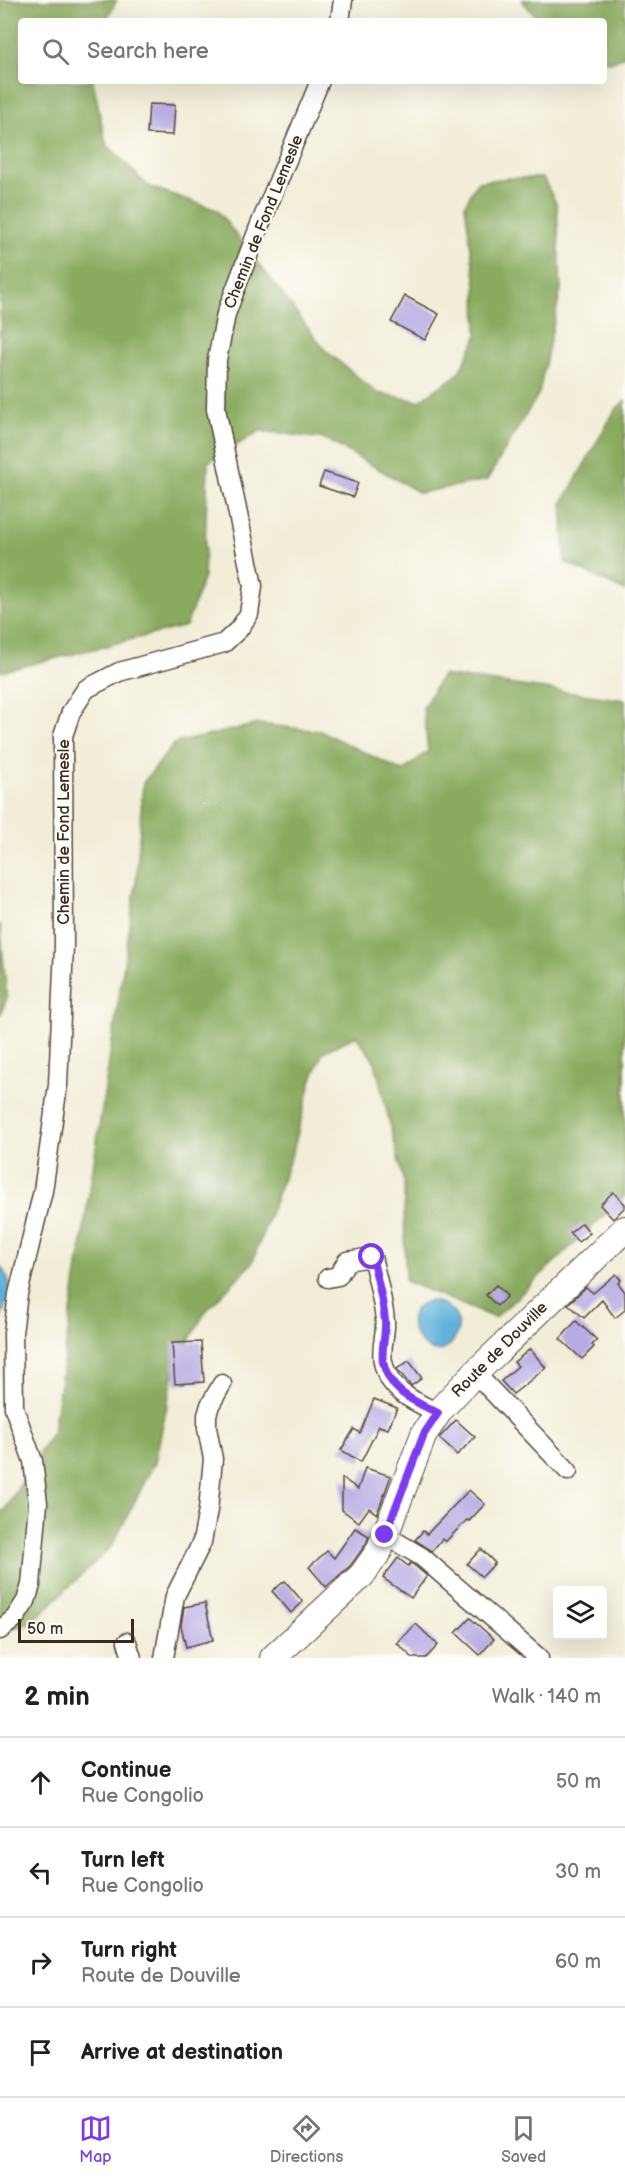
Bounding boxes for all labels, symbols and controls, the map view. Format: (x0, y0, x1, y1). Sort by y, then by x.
search box (18, 18, 607, 84)
icon: search (39, 35, 72, 68)
text: Search here (87, 38, 209, 65)
street label: Chemin de Fond Lemesle (220, 132, 308, 312)
street label: Chemin de Fond Lemesle (55, 739, 74, 925)
route start (358, 1243, 384, 1269)
street label: Route de Douville (448, 1298, 552, 1402)
route end (371, 1521, 397, 1547)
map controls (553, 1586, 607, 1640)
button: layers (553, 1586, 607, 1640)
scale bar (18, 1616, 134, 1644)
text: 50 m (27, 1620, 63, 1639)
text: 2 min (24, 1682, 90, 1713)
text: Walk · 140 m (492, 1685, 601, 1709)
text: Continue (81, 1757, 171, 1784)
icon: ahead (24, 1766, 57, 1799)
text: 50 m (556, 1770, 601, 1794)
text: Rue Congolio (81, 1784, 204, 1808)
text: Turn left (81, 1847, 165, 1874)
icon: left (24, 1856, 57, 1889)
text: 30 m (555, 1860, 601, 1884)
text: Rue Congolio (81, 1874, 204, 1898)
text: Turn right (81, 1937, 177, 1964)
icon: right (24, 1946, 57, 1979)
text: 60 m (555, 1950, 601, 1974)
text: Route de Douville (81, 1964, 241, 1988)
icon: arrive (24, 2036, 57, 2069)
text: Arrive at destination (81, 2039, 283, 2066)
tab: Map (79, 2112, 112, 2167)
tab: Directions (270, 2112, 343, 2167)
tab: Saved (501, 2112, 546, 2167)

